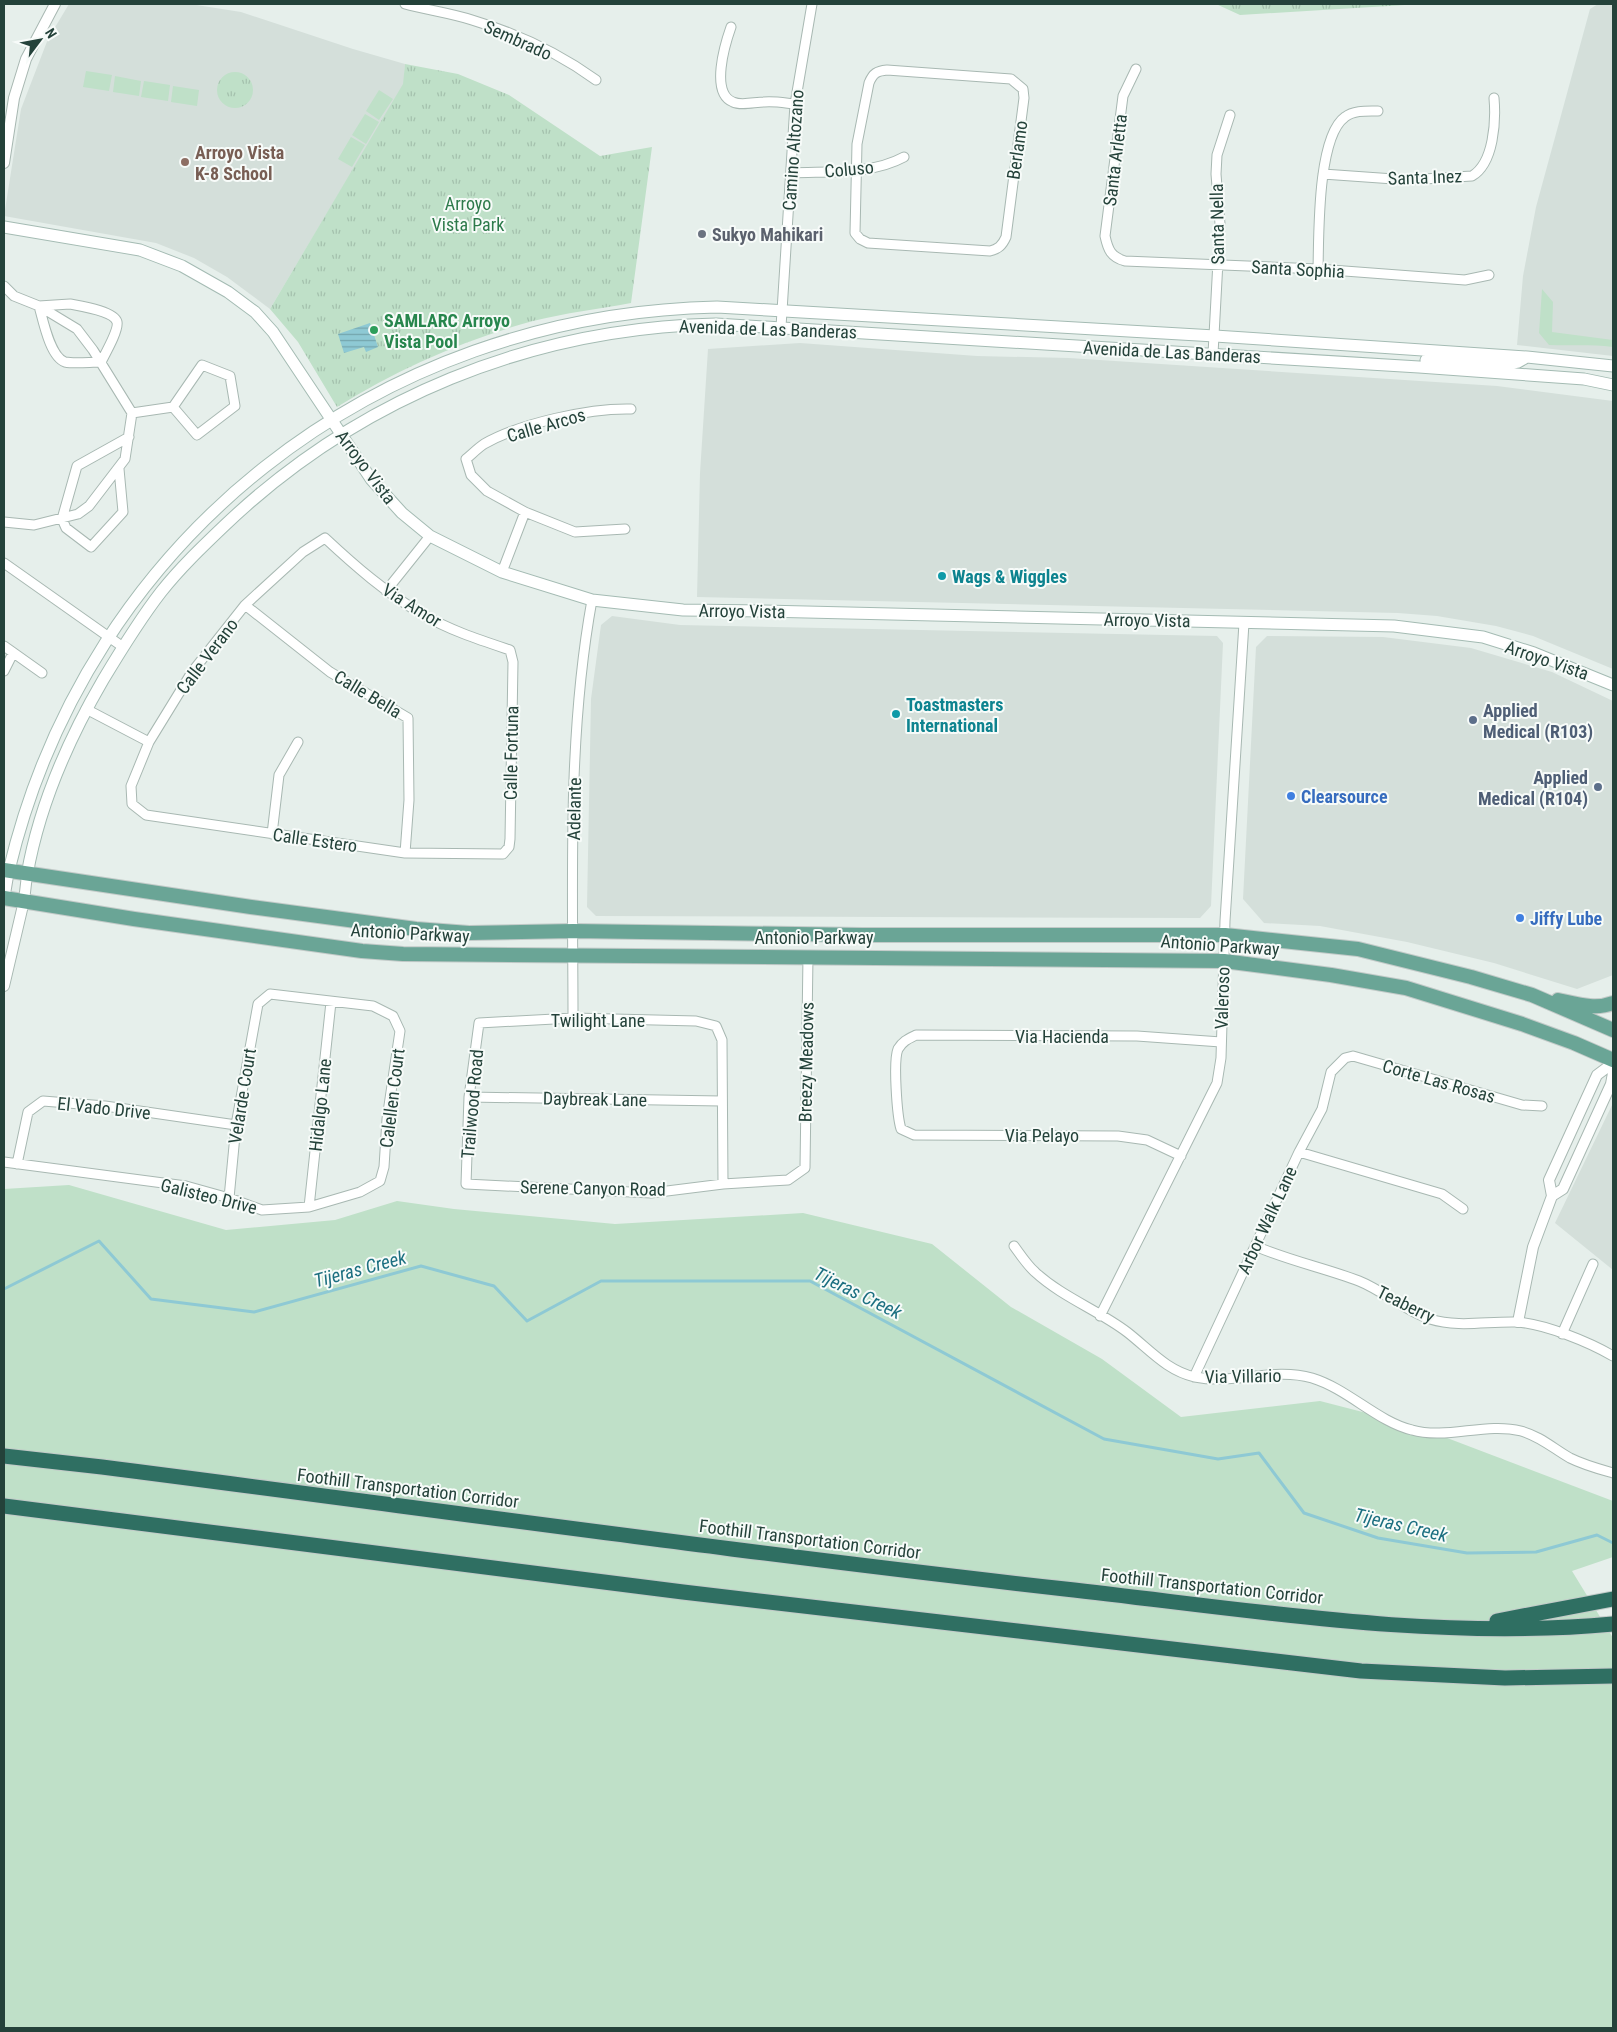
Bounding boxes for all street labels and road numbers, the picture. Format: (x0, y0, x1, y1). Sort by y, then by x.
street label: Sembrado (481, 16, 555, 64)
street label: Camino Altozano (778, 89, 808, 211)
street label: Santa Arletta (1099, 113, 1131, 207)
street label: Berlamo (1002, 119, 1032, 181)
street label: Coluso (824, 156, 874, 182)
street label: Santa Inez (1387, 165, 1463, 189)
street label: Santa Nella (1206, 183, 1228, 265)
street label: Santa Sophia (1251, 256, 1345, 282)
street label: Avenida de Las Banderas (679, 315, 857, 343)
street label: Avenida de Las Banderas (1083, 337, 1261, 367)
street label: Calle Arcos (504, 404, 588, 446)
street label: Arroyo Vista (331, 426, 401, 508)
street label: Via Amor (379, 579, 446, 632)
street label: Arroyo Vista (698, 600, 786, 622)
street label: Arroyo Vista (1103, 609, 1191, 631)
street label: Calle Verano (172, 614, 242, 698)
street label: Arroyo Vista (1502, 636, 1592, 684)
street label: Calle Bella (331, 666, 405, 722)
street label: Calle Fortuna (500, 706, 522, 800)
street label: Adelante (563, 777, 585, 841)
street label: Calle Estero (271, 824, 359, 856)
street label: Antonio Parkway (350, 919, 471, 947)
street label: Antonio Parkway (754, 927, 874, 948)
street label: Antonio Parkway (1160, 930, 1281, 960)
street label: Valeroso (1210, 966, 1234, 1030)
street label: Breezy Meadows (794, 1002, 818, 1122)
street label: Twilight Lane (551, 1010, 645, 1031)
street label: Via Hacienda (1015, 1026, 1109, 1047)
street label: Velarde Court (224, 1047, 260, 1145)
street label: Calellen Court (375, 1047, 409, 1149)
street label: Trailwood Road (457, 1048, 487, 1160)
street label: Corte Las Rosas (1380, 1055, 1498, 1107)
street label: Hidalgo Lane (305, 1057, 335, 1153)
street label: Daybreak Lane (543, 1088, 647, 1110)
street label: El Vado Drive (56, 1093, 152, 1123)
street label: Via Pelayo (1005, 1125, 1079, 1146)
street label: Arbor Walk Lane (1233, 1163, 1301, 1277)
street label: Galisteo Drive (159, 1174, 259, 1218)
street label: Serene Canyon Road (520, 1176, 666, 1200)
street label: Teaberry (1374, 1281, 1439, 1327)
street label: Via Villario (1204, 1365, 1282, 1387)
street label: Foothill Transportation Corridor (296, 1464, 520, 1512)
street label: Foothill Transportation Corridor (698, 1515, 922, 1563)
street label: Foothill Transportation Corridor (1100, 1564, 1325, 1608)

